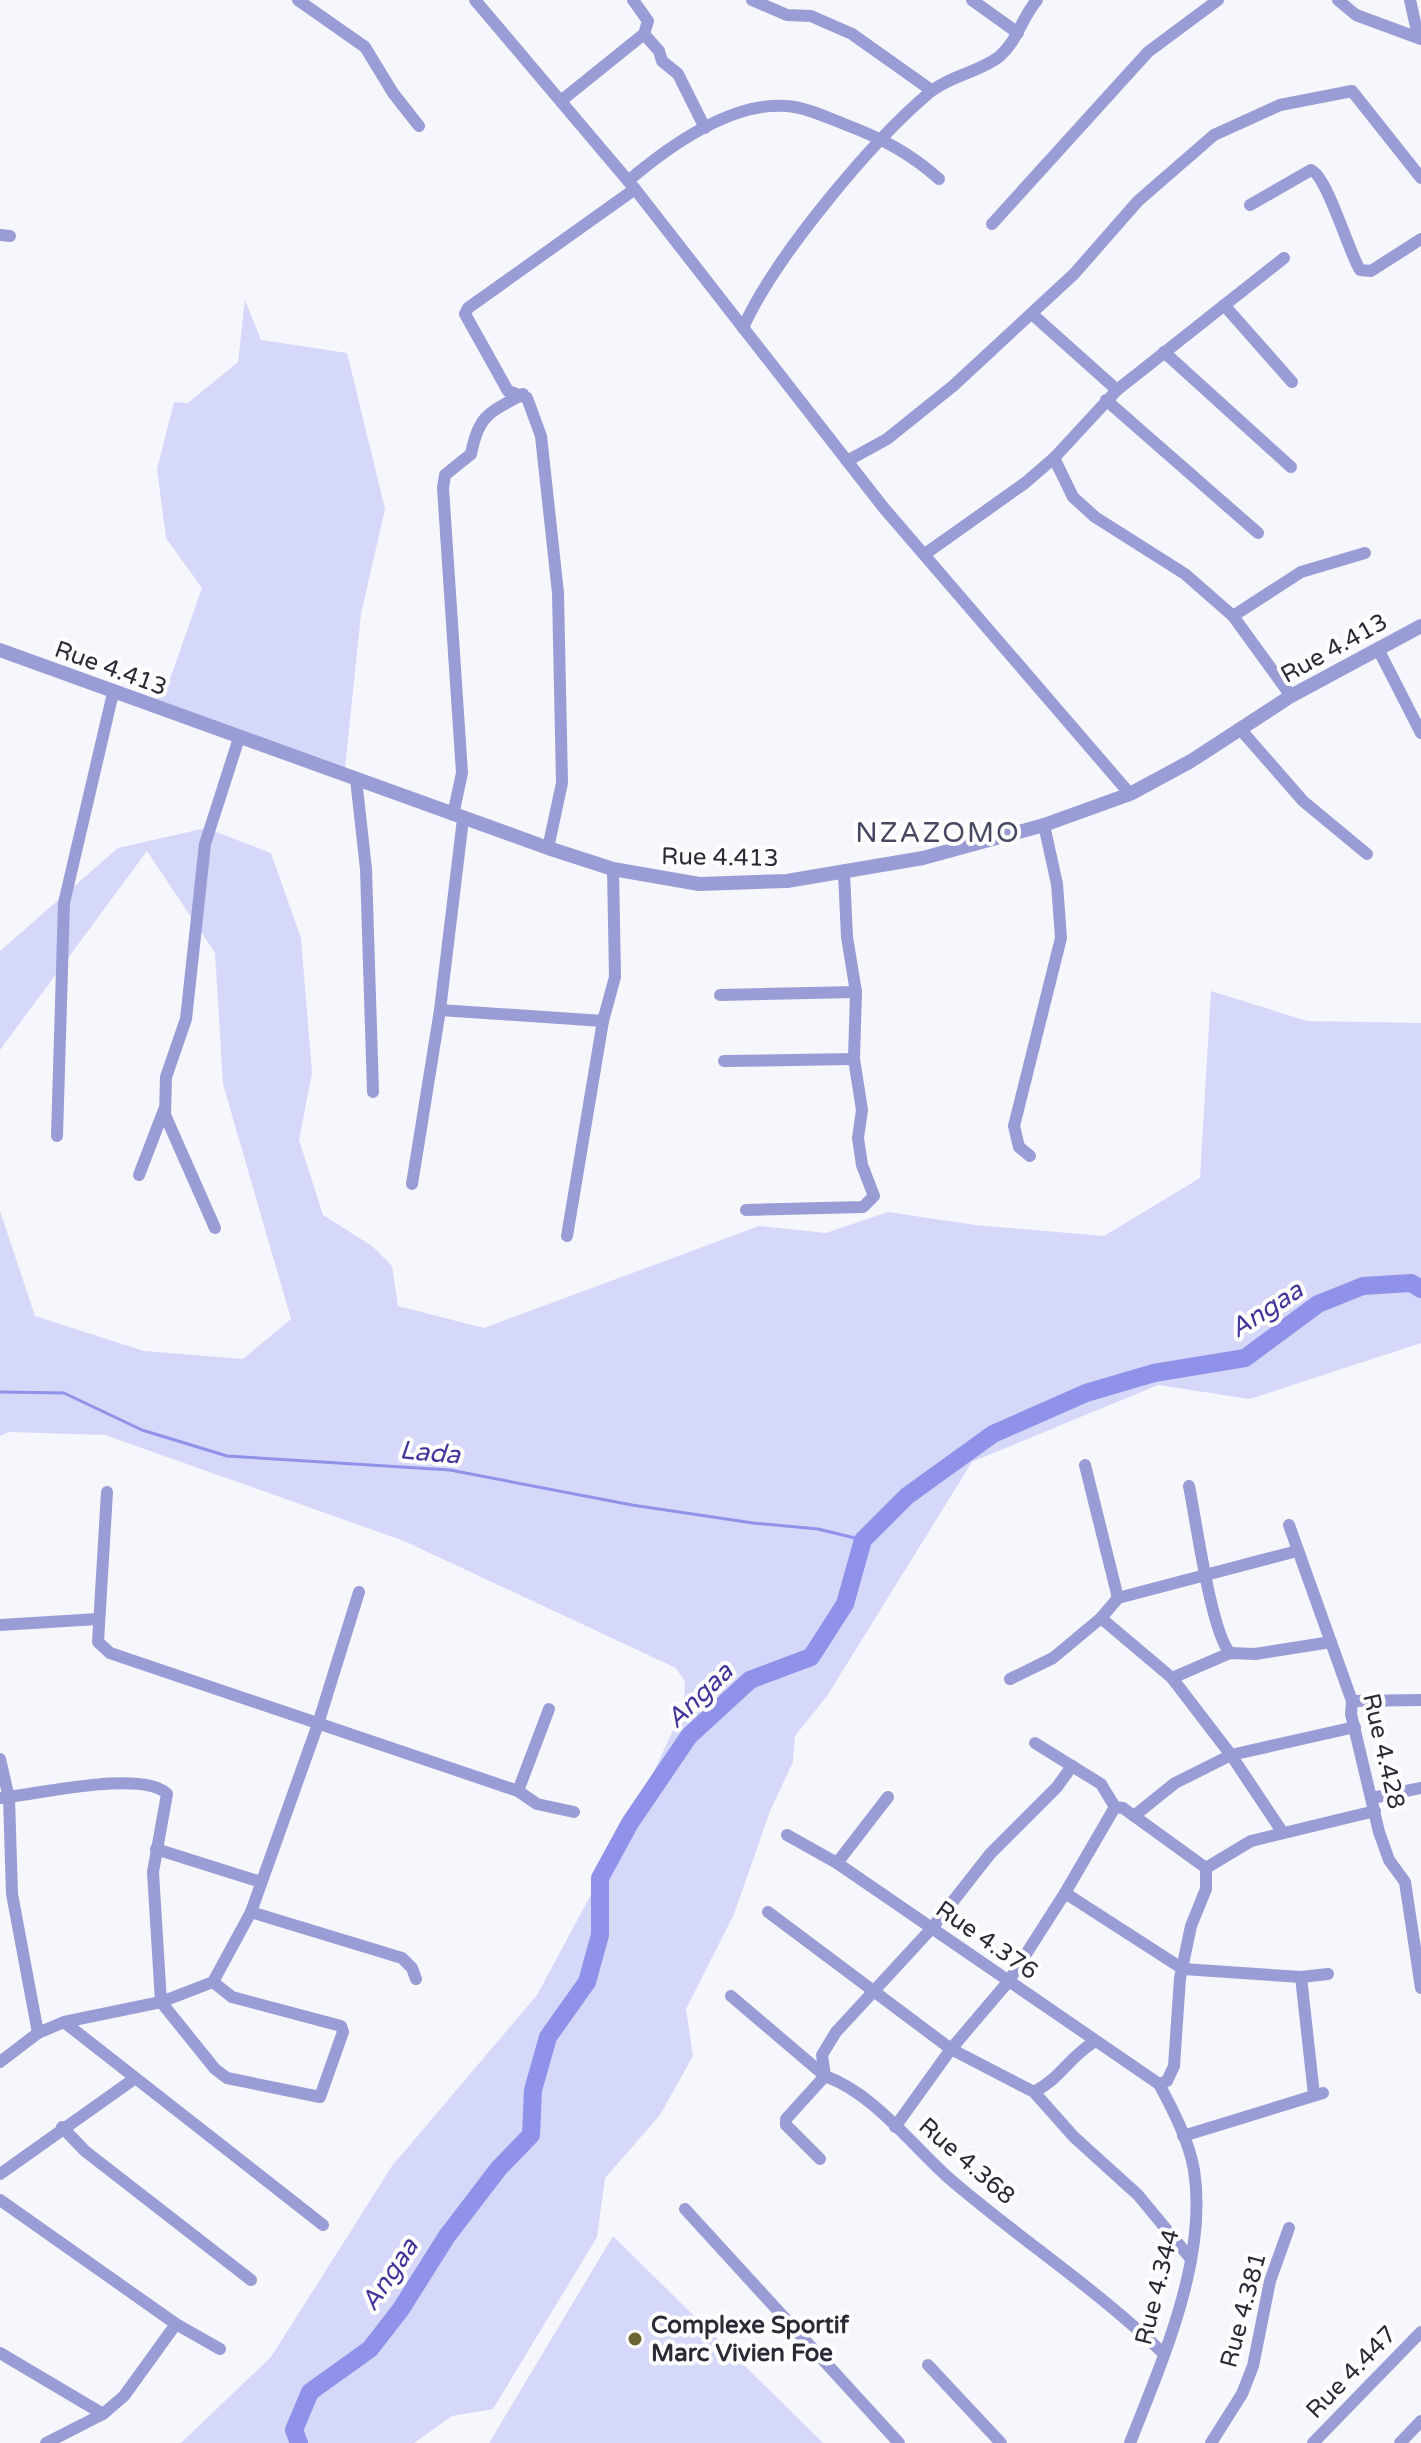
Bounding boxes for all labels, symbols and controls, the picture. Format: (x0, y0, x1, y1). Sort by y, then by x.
street label: Rue 4.413 (1276, 607, 1393, 690)
street label: Rue 4.413 (51, 635, 171, 702)
district label: NZAZOMO (855, 816, 1021, 850)
street label: Rue 4.413 (661, 842, 779, 873)
water label: Angaa (1224, 1274, 1310, 1344)
water label: Lada (398, 1434, 463, 1471)
water label: Angaa (660, 1655, 740, 1735)
street label: Rue 4.428 (1356, 1691, 1411, 1812)
street label: Rue 4.376 (930, 1895, 1043, 1986)
street label: Rue 4.368 (913, 2112, 1021, 2211)
street label: Rue 4.344 (1129, 2226, 1186, 2348)
water label: Angaa (354, 2231, 426, 2316)
street label: Rue 4.381 (1214, 2249, 1273, 2371)
place label: Complexe Sportif Marc Vivien Foe (651, 2311, 850, 2368)
street label: Rue 4.447 (1300, 2320, 1403, 2425)
marker: Complexe Sportif Marc Vivien Foe (626, 2330, 644, 2348)

